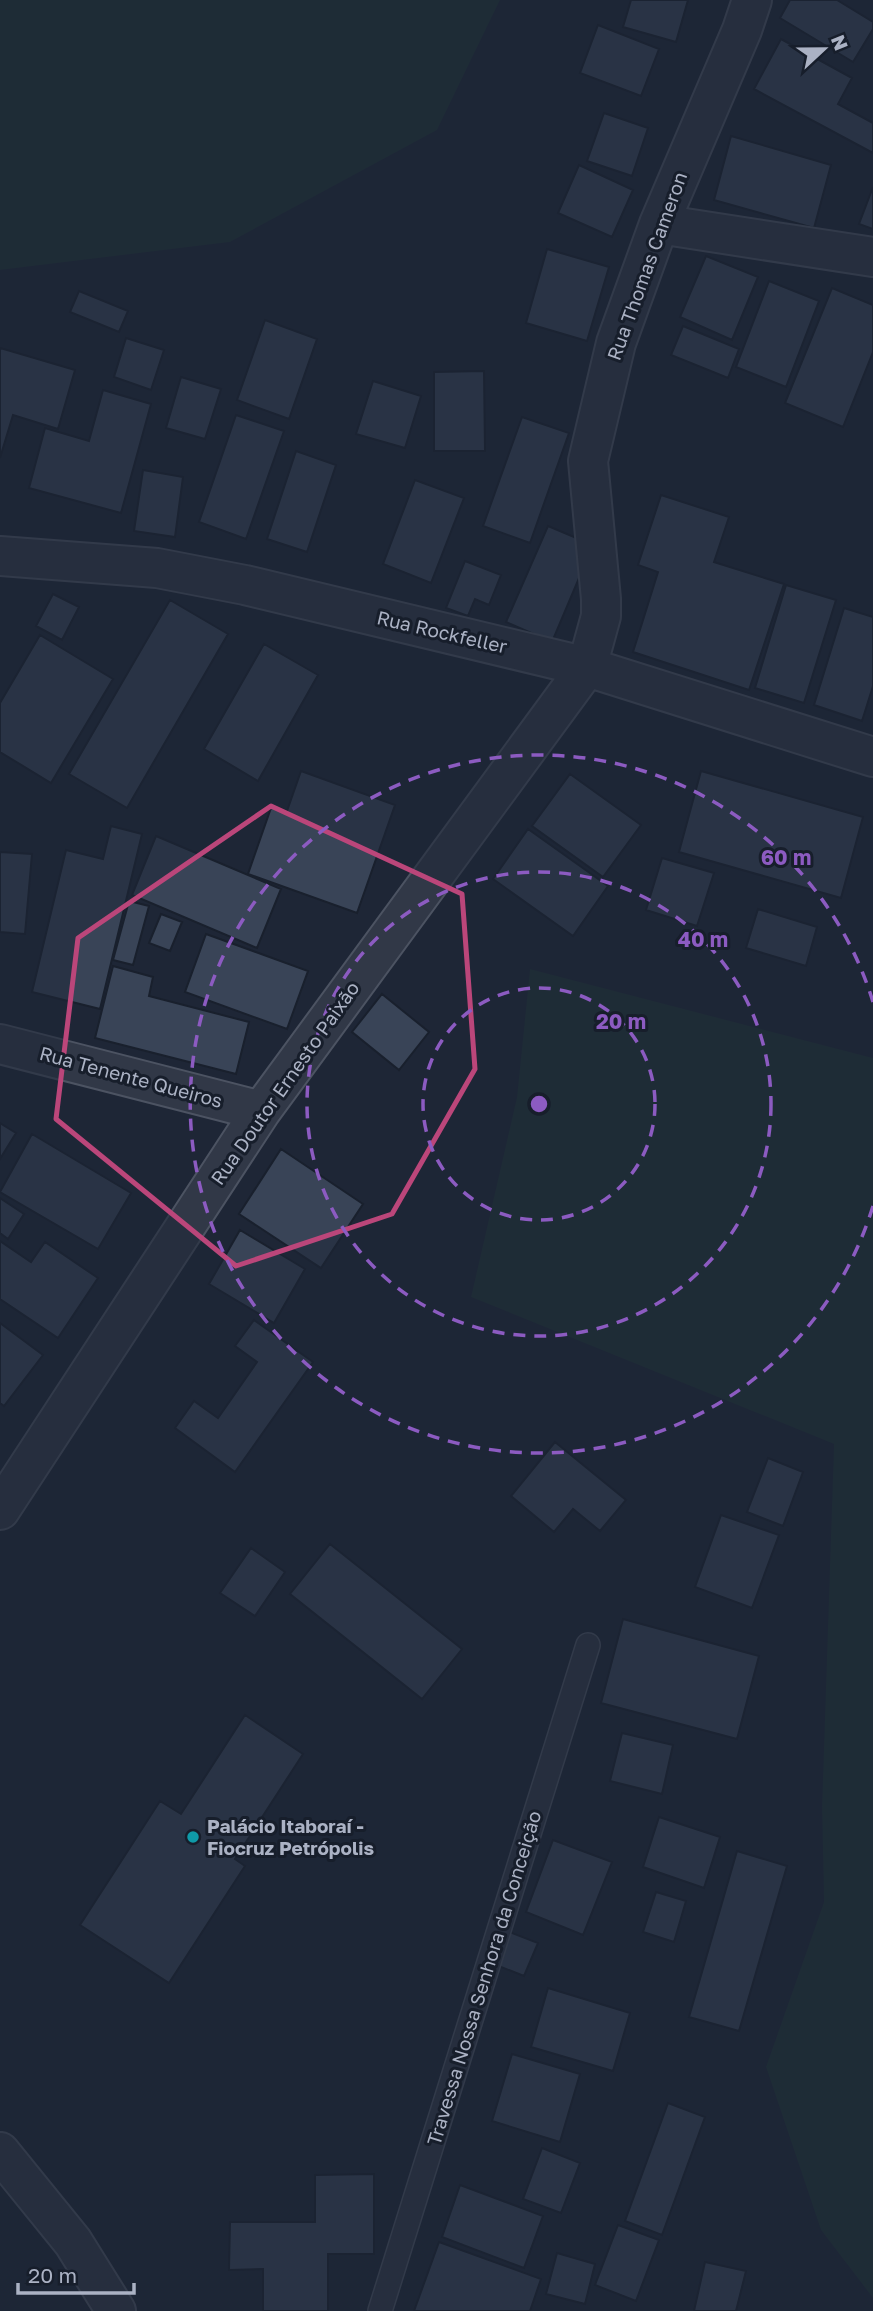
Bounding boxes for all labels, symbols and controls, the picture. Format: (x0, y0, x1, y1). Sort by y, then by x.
north arrow (789, 14, 859, 84)
text: N (827, 31, 854, 53)
street label: Rua Thomas Cameron (602, 169, 691, 363)
street label: Rua Rockfeller (375, 605, 510, 658)
text: 60 m (761, 844, 811, 870)
text: 40 m (678, 926, 728, 952)
street label: Rua Doutor Ernesto Paixão (206, 977, 364, 1189)
text: 20 m (596, 1008, 646, 1034)
street label: Rua Tenente Queiros (37, 1041, 225, 1112)
centre of rings (527, 1092, 551, 1116)
street label: Travessa Nossa Senhora da Conceição (422, 1808, 546, 2148)
place label: Palácio Itaboraí - Fiocruz Petrópolis (207, 1814, 374, 1859)
marker: Palácio Itaboraí - Fiocruz Petrópolis (185, 1829, 201, 1845)
scale bar (18, 2252, 133, 2296)
text: 20 m (28, 2262, 77, 2288)

